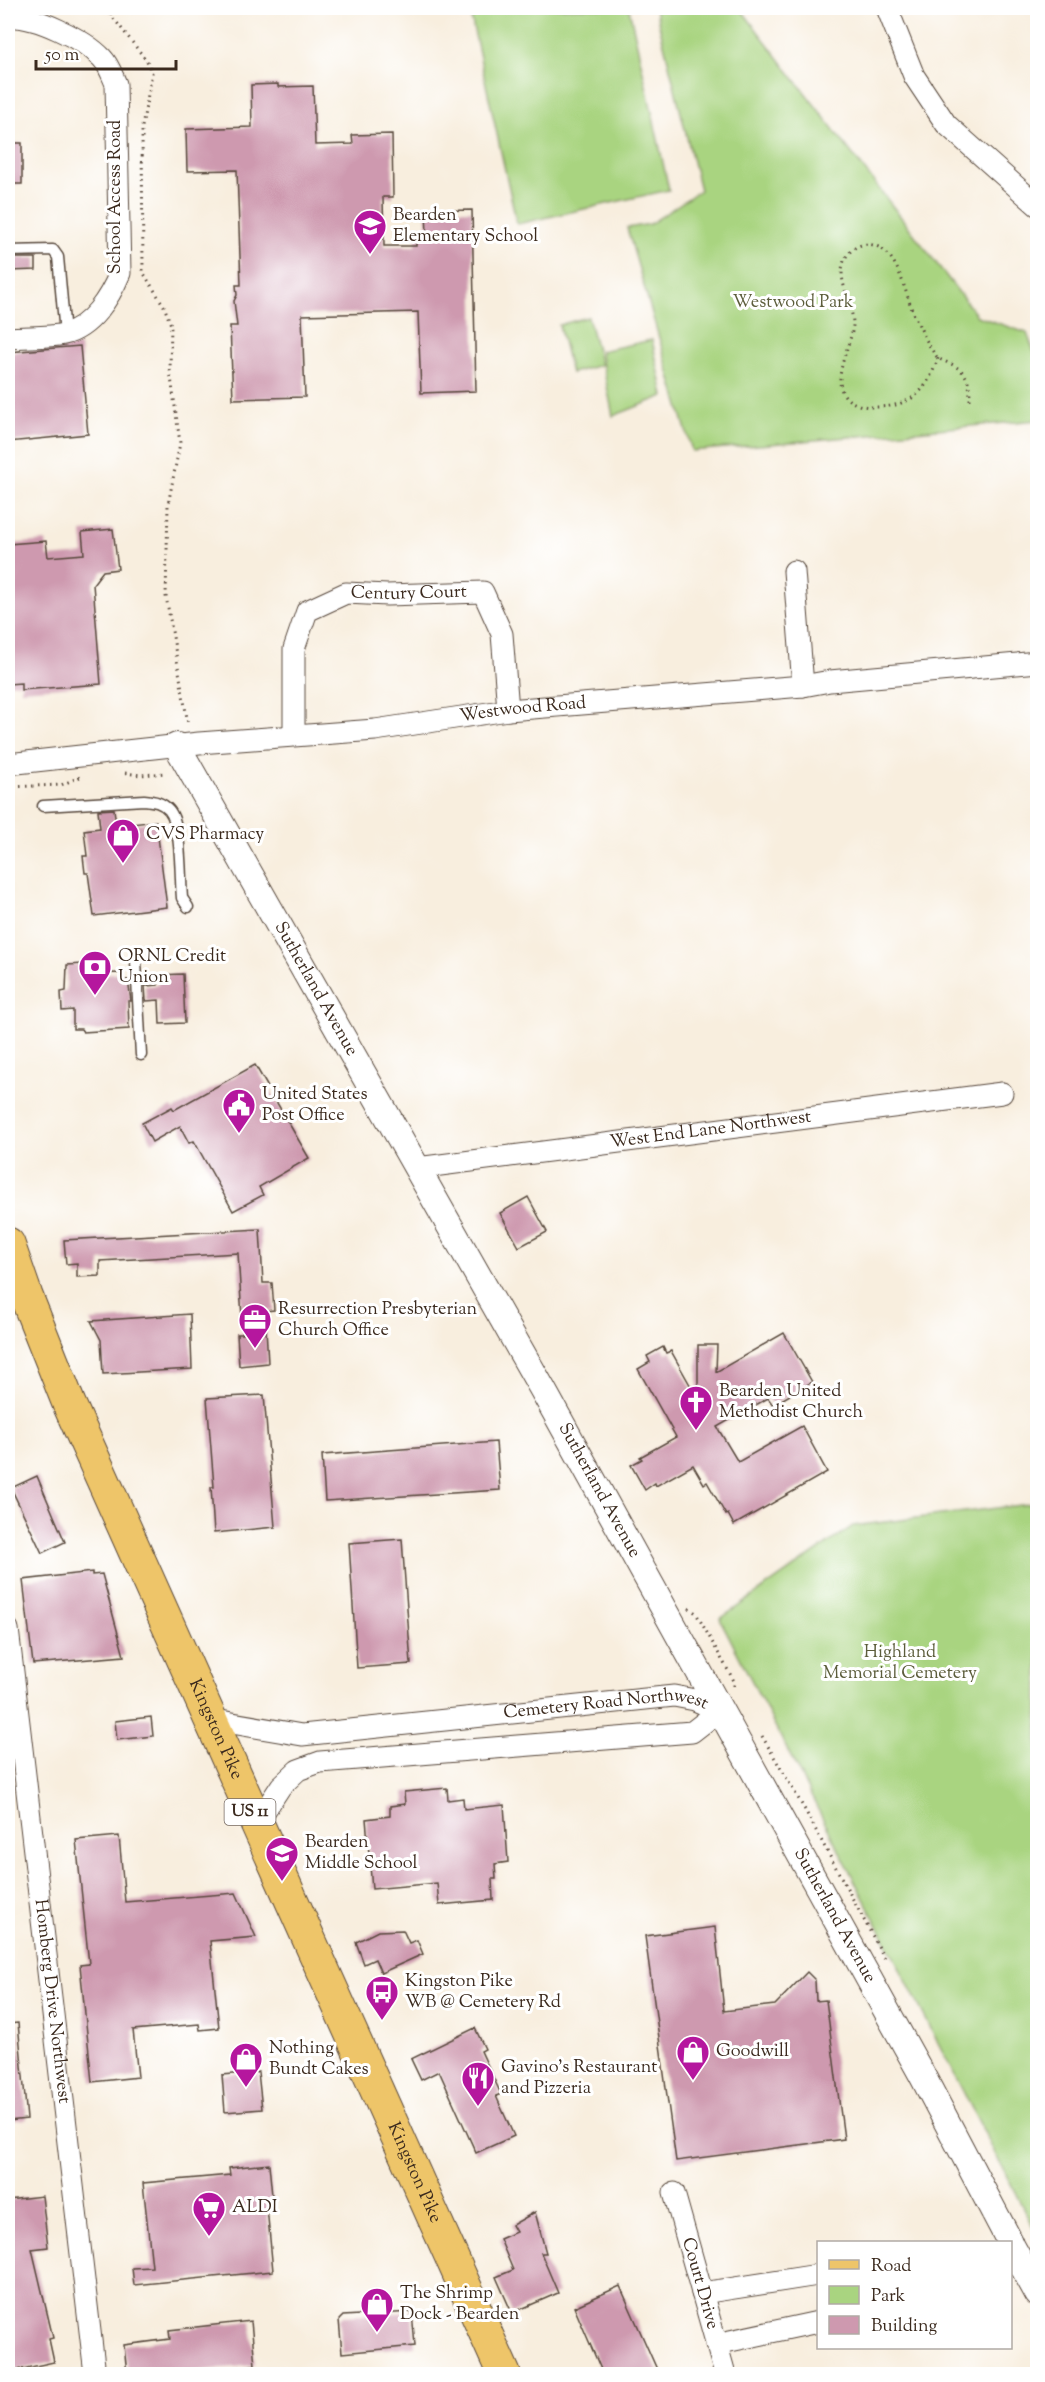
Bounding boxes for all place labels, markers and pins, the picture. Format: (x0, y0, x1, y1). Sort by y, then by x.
place label: Bearden Elementary School (393, 203, 538, 250)
school or university icon: Bearden Elementary School (352, 208, 388, 255)
shop icon: CVS Pharmacy (105, 817, 141, 864)
place label: CVS Pharmacy (146, 822, 264, 848)
place label: ORNL Credit Union (118, 944, 226, 991)
bank icon: ORNL Credit Union (77, 949, 113, 996)
place label: United States Post Office (262, 1082, 368, 1129)
public building icon: United States Post Office (221, 1087, 257, 1134)
place label: Resurrection Presbyterian Church Office (278, 1297, 478, 1344)
office icon: Resurrection Presbyterian Church Office (237, 1302, 273, 1349)
place label: Bearden United Methodist Church (719, 1379, 863, 1426)
church icon: Bearden United Methodist Church (678, 1384, 714, 1431)
place label: Bearden Middle School (305, 1830, 418, 1877)
school or university icon: Bearden Middle School (264, 1835, 300, 1882)
place label: Kingston Pike WB @ Cemetery Rd (405, 1969, 561, 2016)
bus stop icon: Kingston Pike WB @ Cemetery Rd (364, 1974, 400, 2021)
shop icon: Goodwill (675, 2034, 711, 2081)
place label: Nothing Bundt Cakes (269, 2036, 369, 2083)
place label: Goodwill (716, 2039, 789, 2065)
shop icon: Nothing Bundt Cakes (228, 2041, 264, 2088)
place label: Gavino's Restaurant and Pizzeria (501, 2055, 657, 2102)
restaurant icon: Gavino's Restaurant and Pizzeria (460, 2060, 496, 2107)
supermarket icon: ALDI (191, 2190, 227, 2237)
place label: ALDI (232, 2195, 278, 2221)
place label: The Shrimp Dock - Bearden (400, 2281, 520, 2328)
shop icon: The Shrimp Dock - Bearden (359, 2286, 395, 2333)

